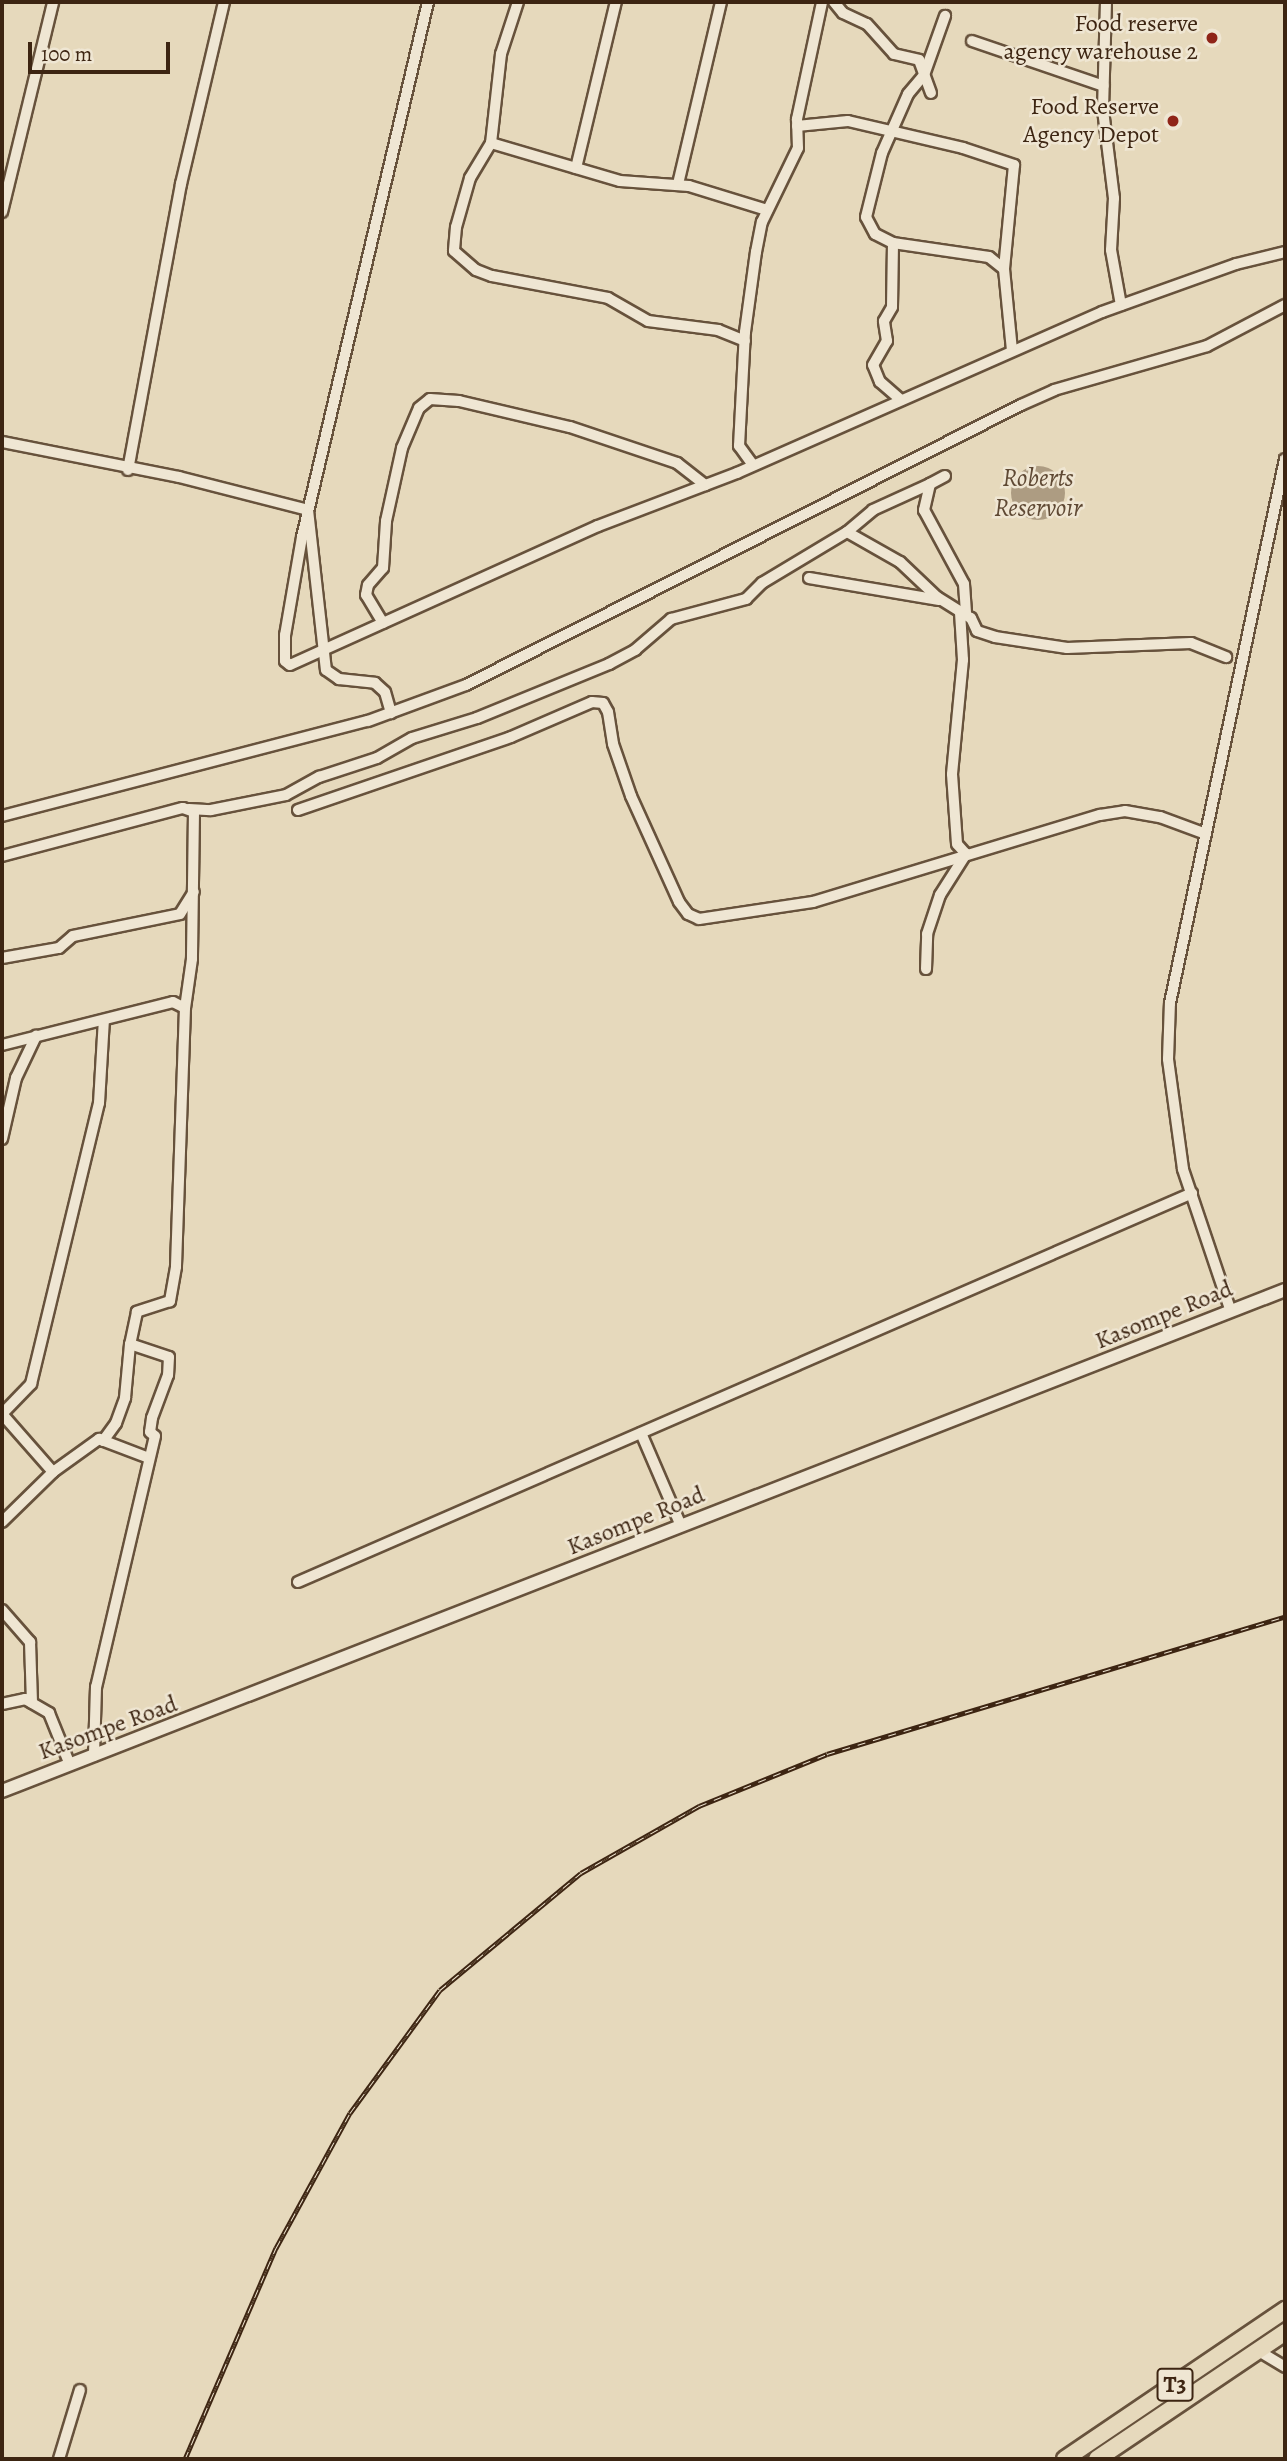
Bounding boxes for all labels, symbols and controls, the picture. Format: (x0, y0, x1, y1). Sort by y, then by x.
place label: Food reserve agency warehouse 2 (1004, 10, 1198, 66)
scale bar (32, 28, 173, 72)
marker: Food reserve agency warehouse 2 (1204, 30, 1220, 46)
text: 100 m (41, 40, 92, 68)
place label: Food Reserve Agency Depot (1023, 93, 1159, 149)
marker: Food Reserve Agency Depot (1165, 113, 1181, 129)
water label: Roberts Reservoir (994, 462, 1082, 524)
street label: Kasompe Road (1091, 1274, 1237, 1356)
street label: Kasompe Road (563, 1480, 709, 1562)
street label: Kasompe Road (35, 1690, 181, 1766)
road number: T3 (1156, 2366, 1194, 2404)

